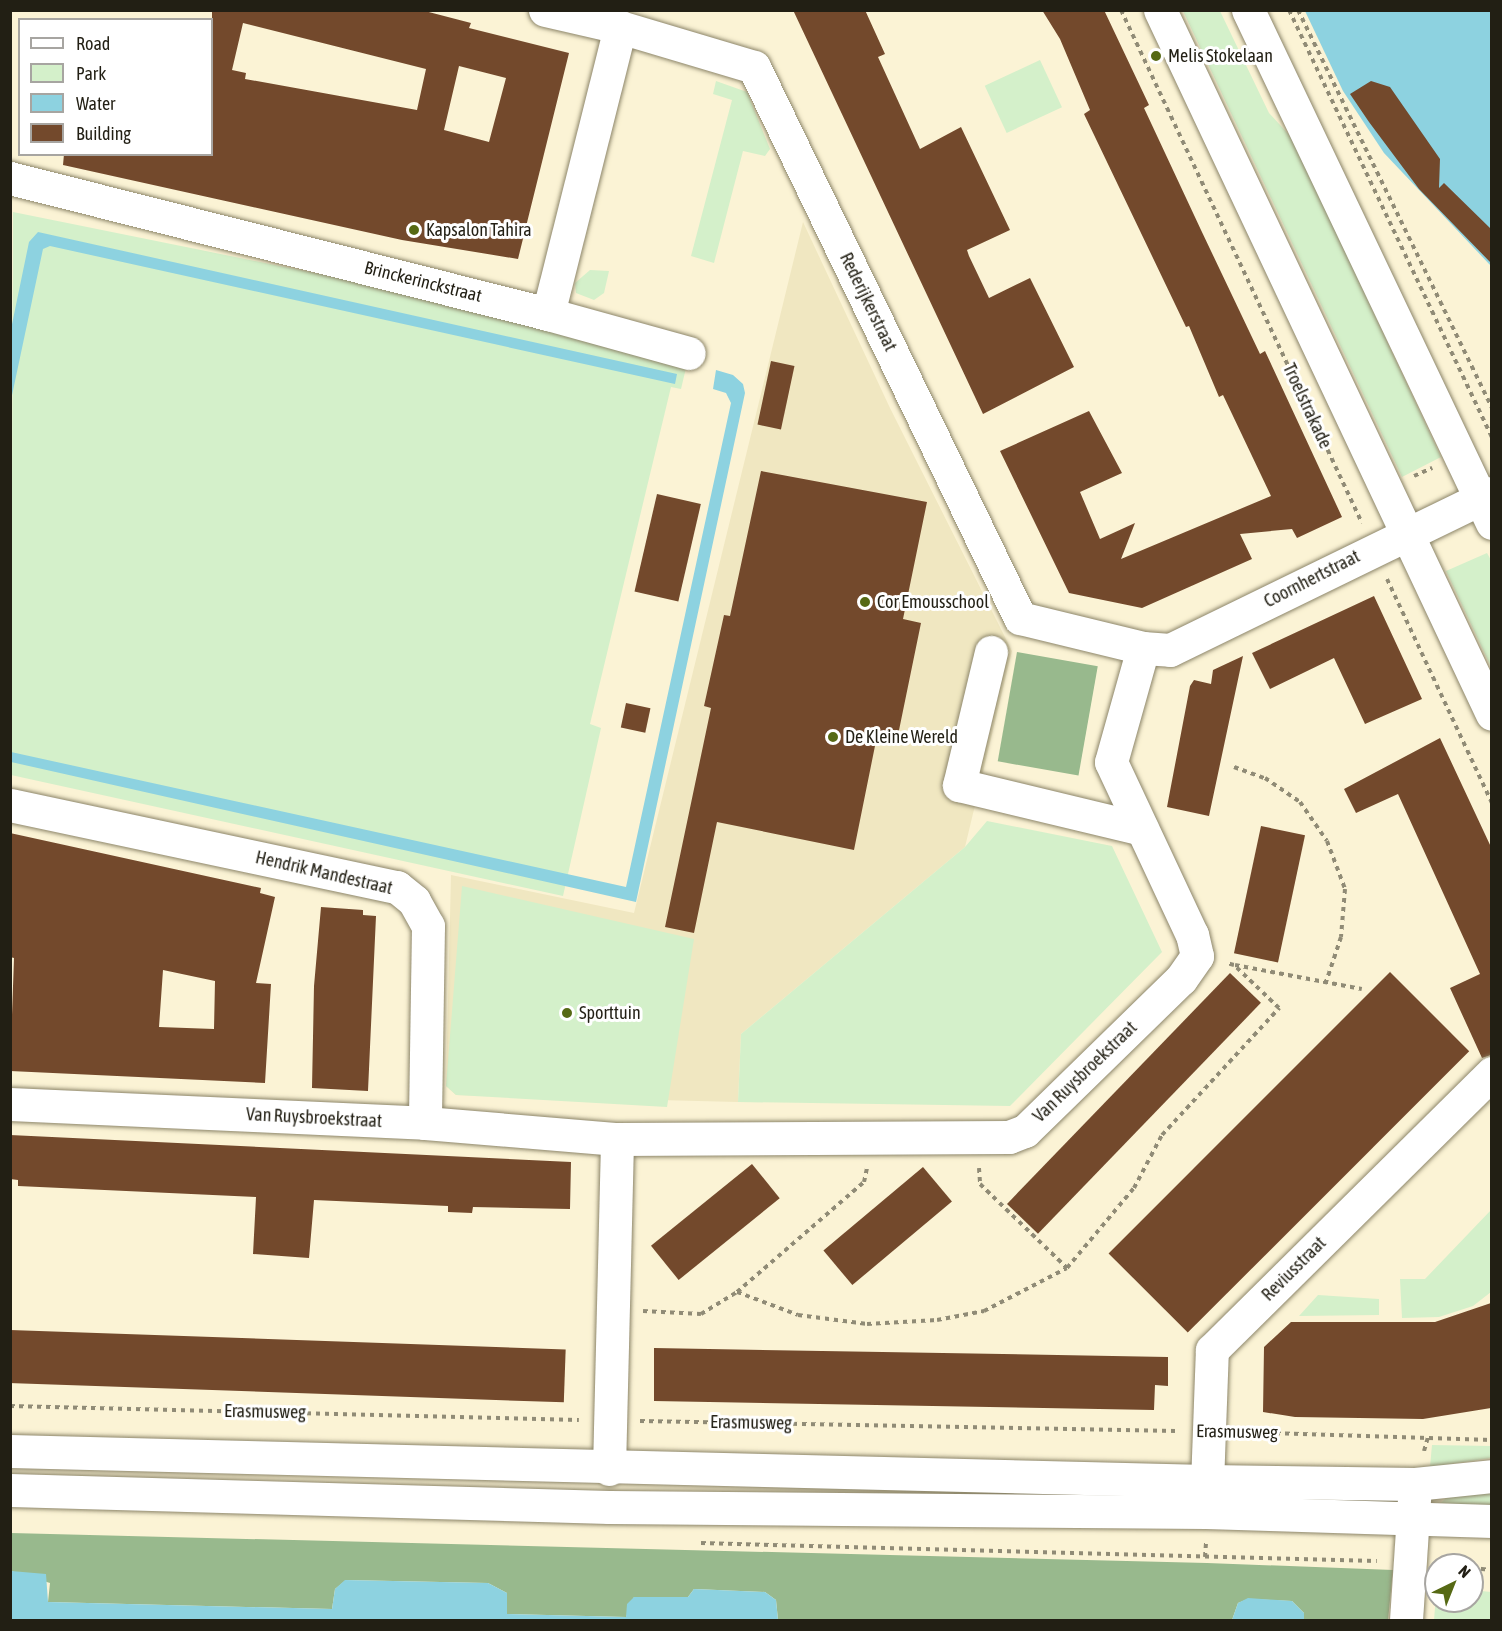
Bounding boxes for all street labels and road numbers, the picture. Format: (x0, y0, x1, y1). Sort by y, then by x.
street label: Rederijkerstraat (835, 249, 901, 355)
street label: Brinckerinckstraat (362, 257, 484, 307)
street label: Troelstrakade (1278, 360, 1336, 452)
street label: Coornhertstraat (1260, 546, 1364, 612)
street label: Hendrik Mandestraat (253, 847, 395, 899)
street label: Van Ruysbroekstraat (1029, 1017, 1141, 1127)
street label: Van Ruysbroekstraat (245, 1104, 383, 1132)
street label: Reviusstraat (1257, 1232, 1331, 1306)
street label: Erasmusweg (224, 1400, 306, 1424)
street label: Erasmusweg (710, 1411, 792, 1435)
street label: Erasmusweg (1196, 1420, 1278, 1444)

